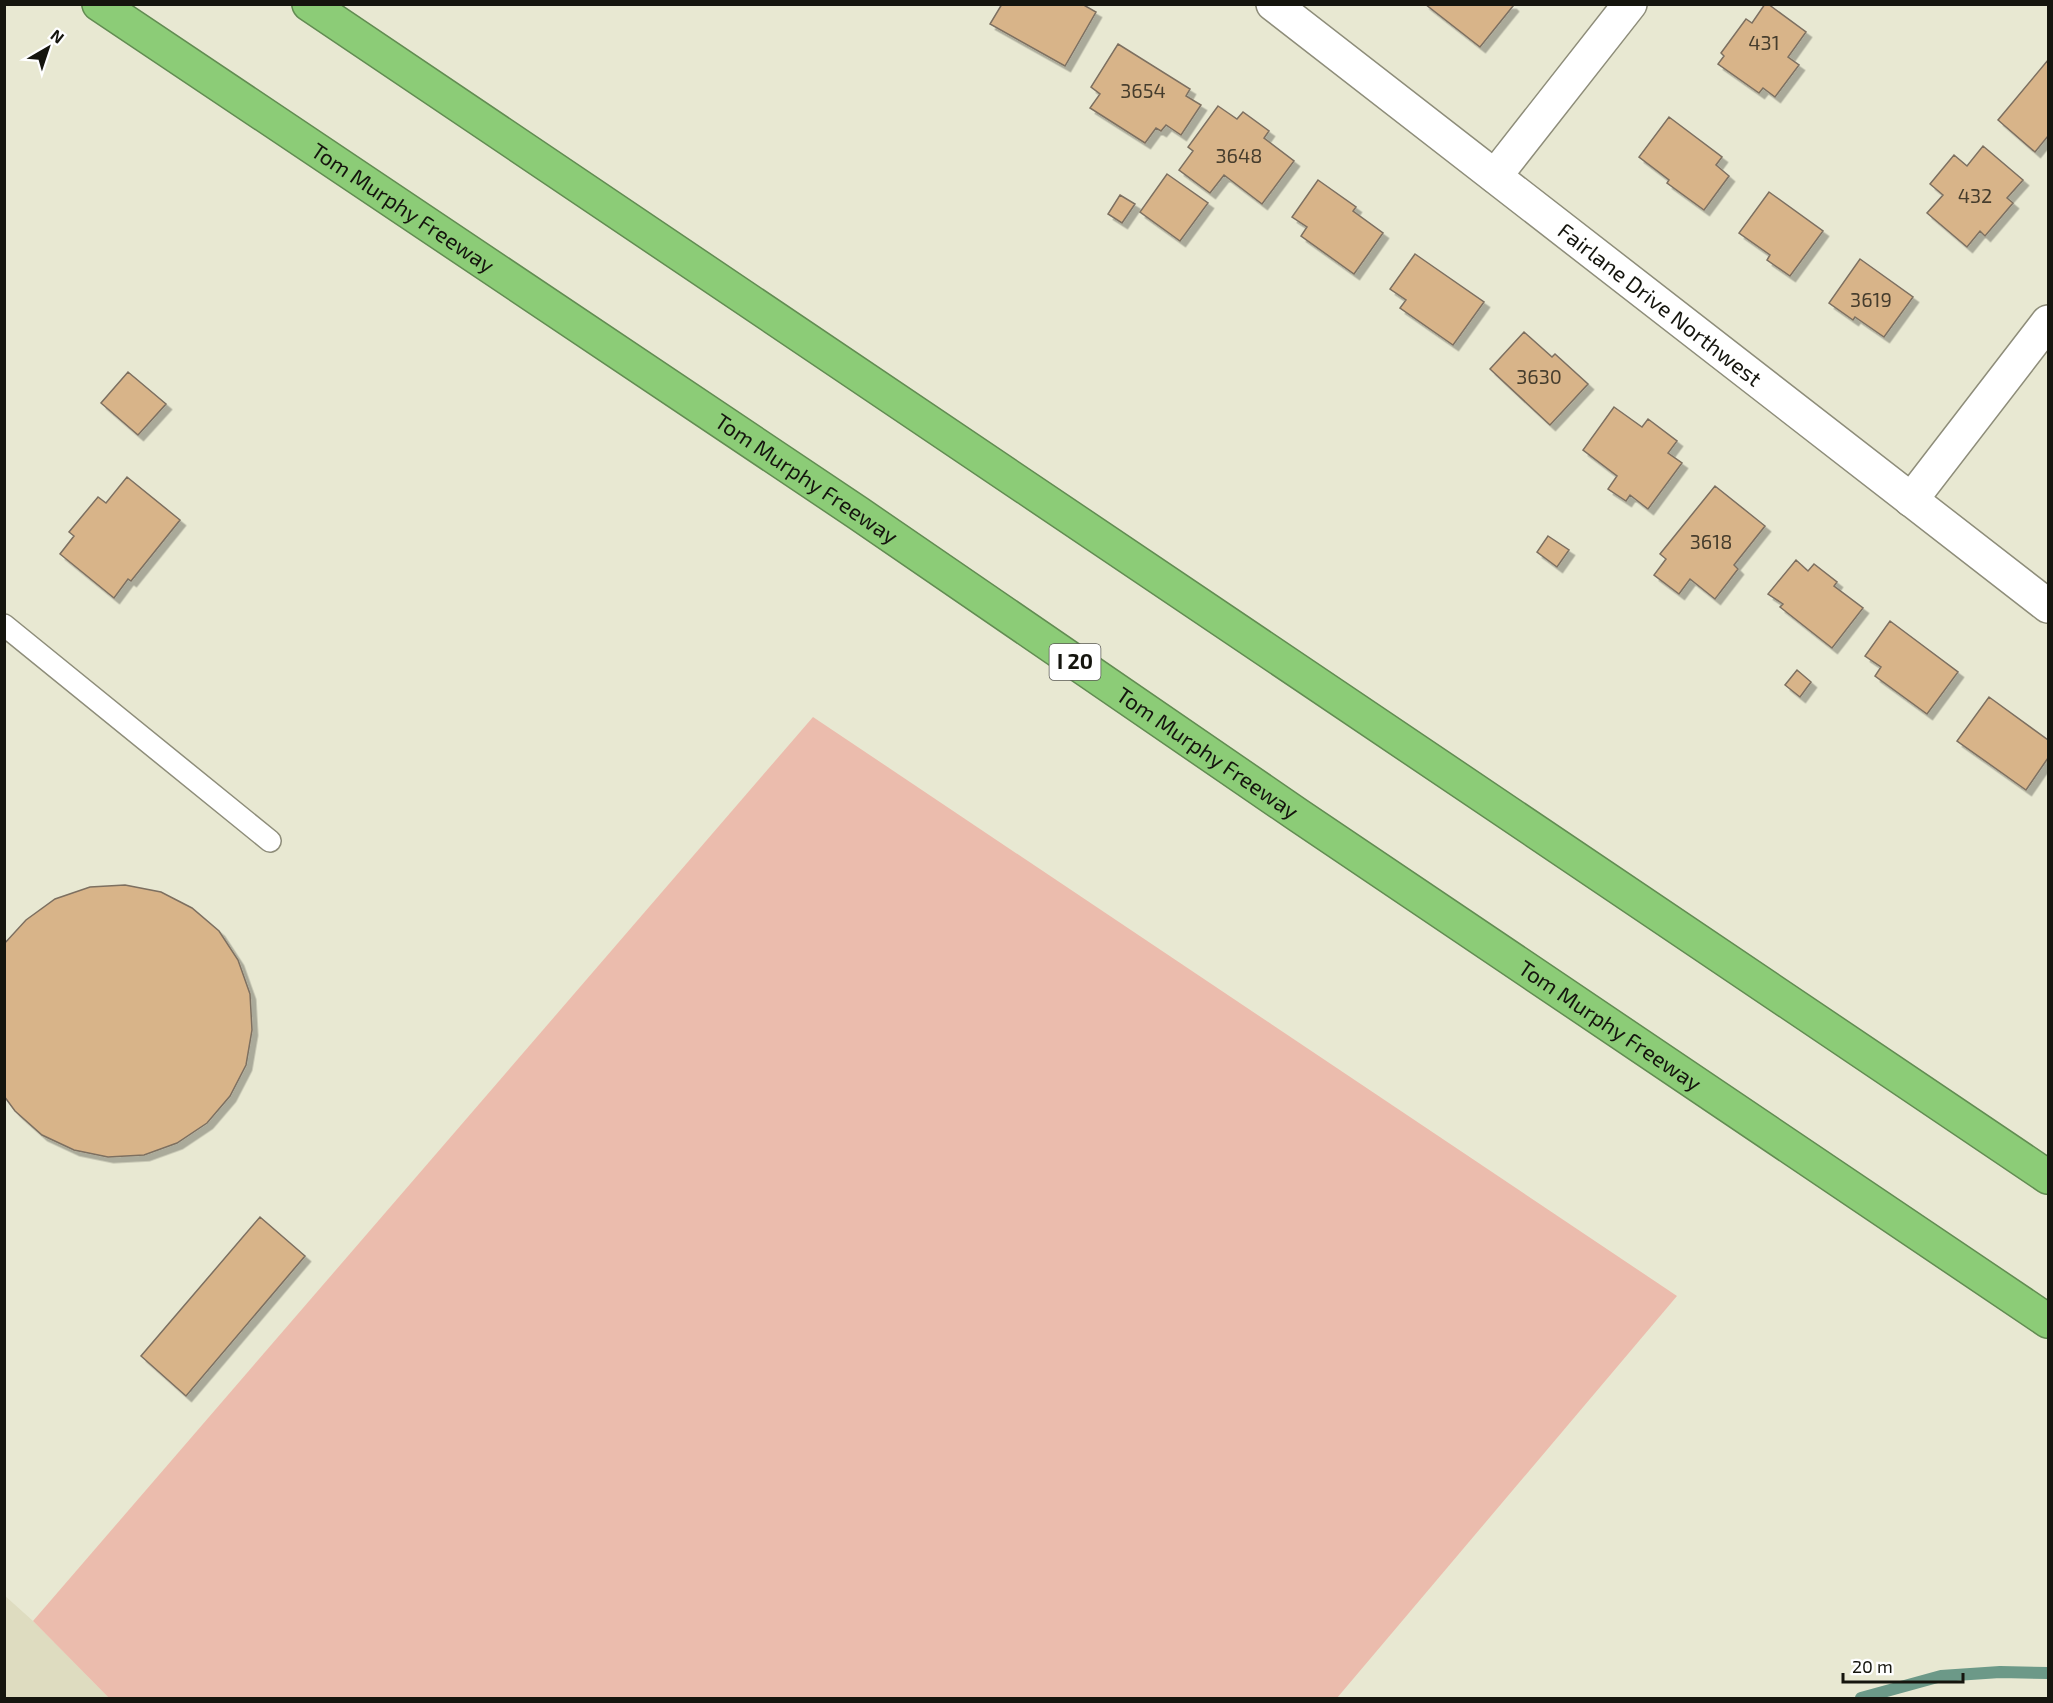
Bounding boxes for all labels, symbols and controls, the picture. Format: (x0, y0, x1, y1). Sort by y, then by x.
north arrow (18, 18, 78, 78)
text: N (47, 25, 68, 47)
house number: 431 (1748, 30, 1780, 54)
house number: 3654 (1120, 78, 1166, 102)
street label: Tom Murphy Freeway (307, 136, 500, 278)
house number: 3648 (1216, 143, 1263, 167)
house number: 432 (1958, 183, 1992, 207)
street label: Fairlane Drive Northwest (1554, 217, 1767, 391)
house number: 3619 (1850, 287, 1892, 311)
house number: 3630 (1516, 364, 1562, 388)
street label: Tom Murphy Freeway (711, 407, 904, 549)
house number: 3618 (1690, 529, 1732, 553)
road number: I 20 (1050, 644, 1100, 680)
street label: Tom Murphy Freeway (1112, 681, 1304, 824)
street label: Tom Murphy Freeway (1514, 954, 1707, 1096)
scale bar (1843, 1646, 1963, 1684)
text: 20 m (1852, 1655, 1893, 1677)

